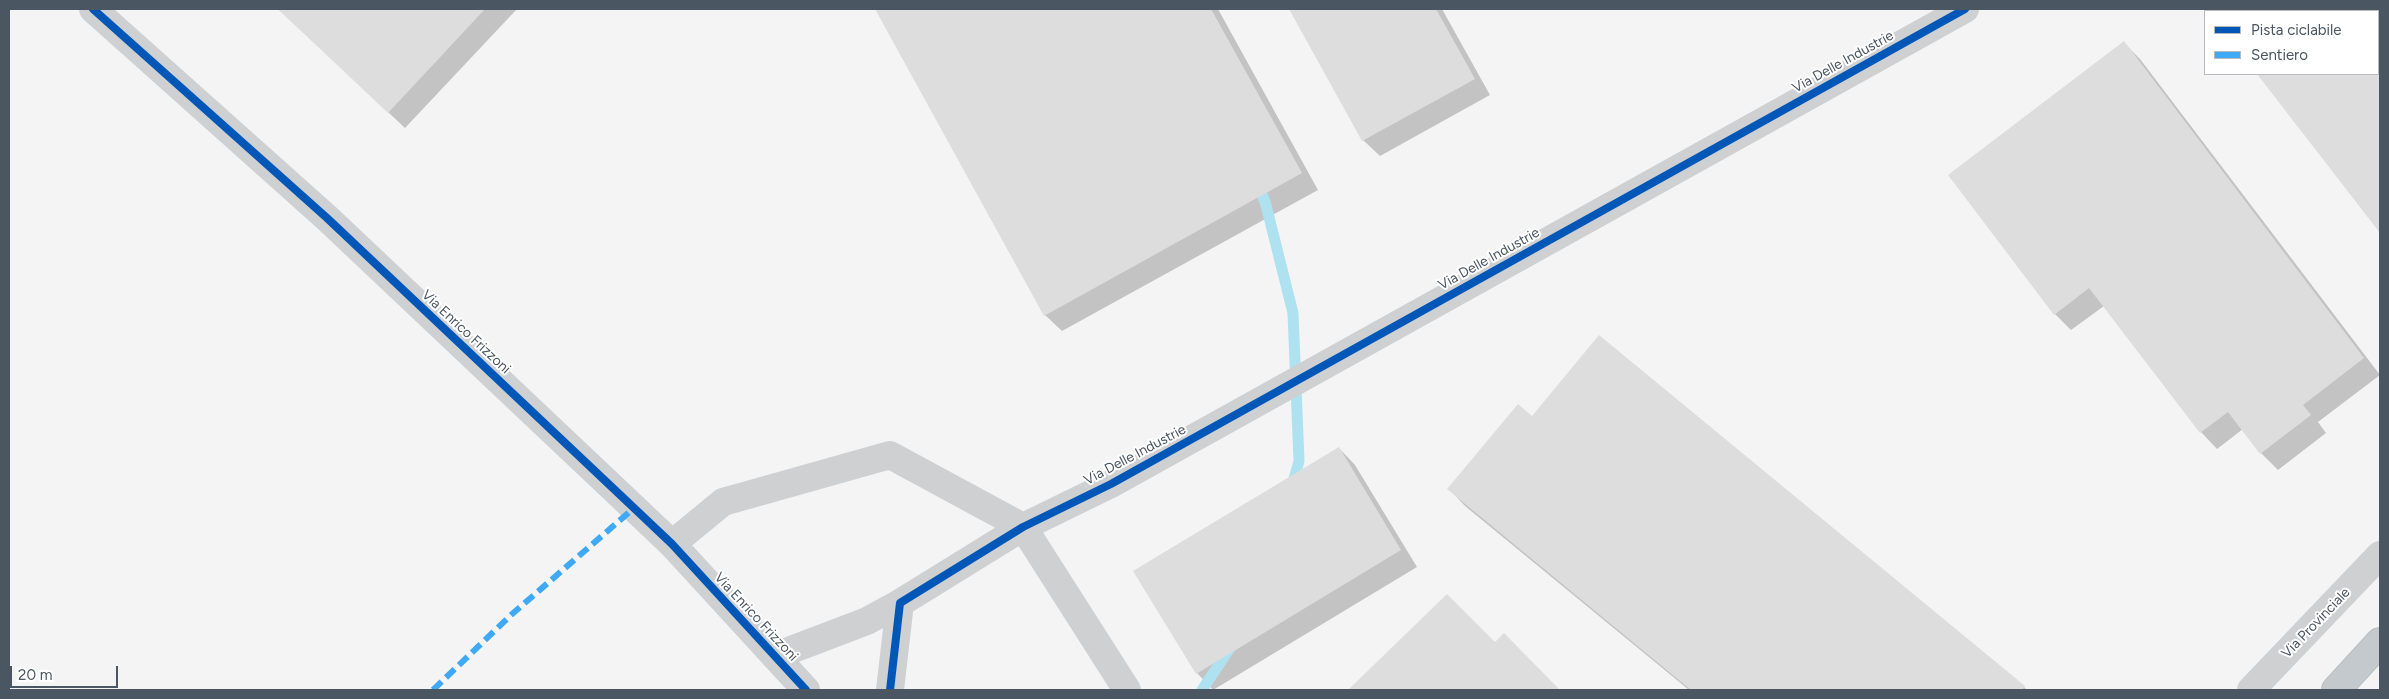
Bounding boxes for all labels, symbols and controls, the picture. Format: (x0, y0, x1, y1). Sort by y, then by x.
legend (2204, 10, 2379, 75)
text: Pista ciclabile (2251, 21, 2342, 39)
street label: Via Delle Industrie (1789, 27, 1897, 97)
text: Sentiero (2251, 46, 2308, 64)
street label: Via Delle Industrie (1435, 224, 1543, 294)
street label: Via Enrico Frizzoni (418, 287, 514, 377)
street label: Via Delle Industrie (1081, 421, 1189, 489)
street label: Via Enrico Frizzoni (711, 569, 801, 665)
street label: Via Provinciale (2278, 584, 2354, 662)
scale bar (12, 656, 120, 688)
text: 20 m (18, 666, 52, 684)

